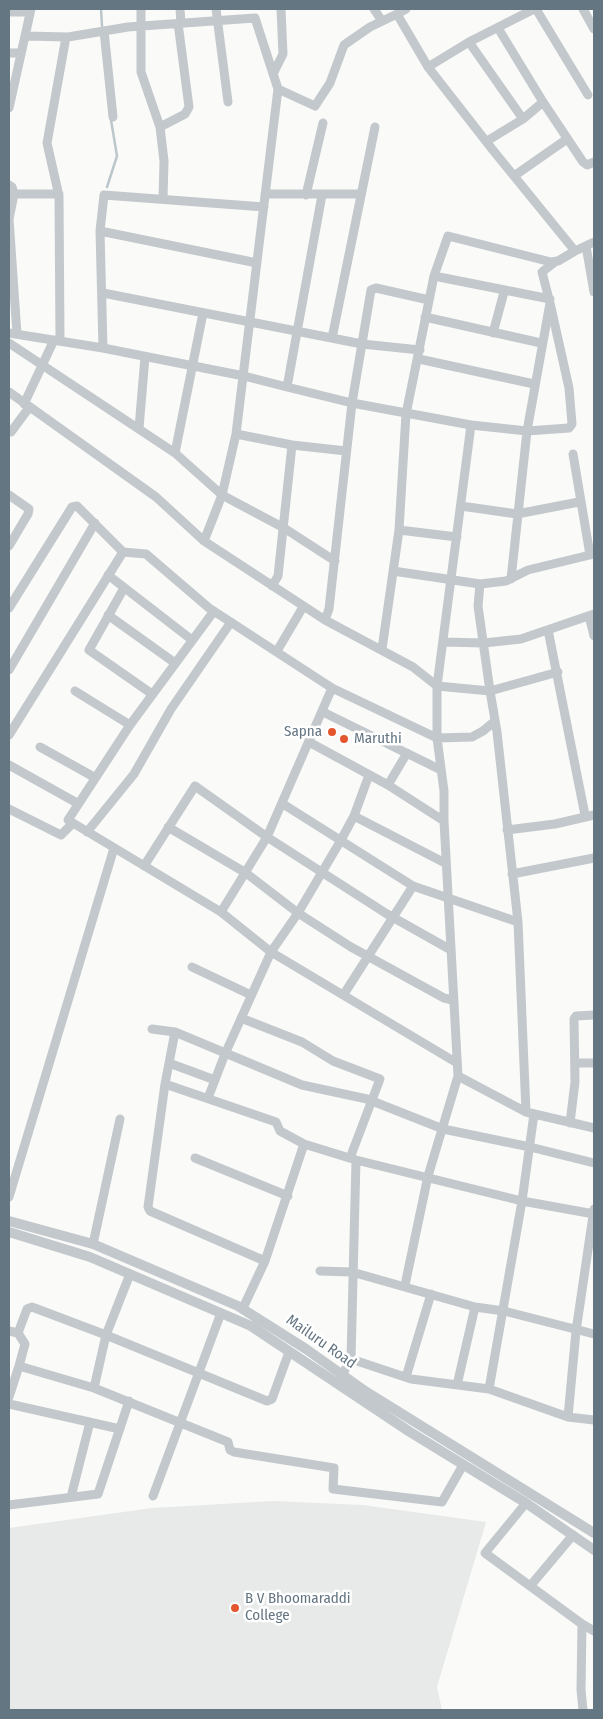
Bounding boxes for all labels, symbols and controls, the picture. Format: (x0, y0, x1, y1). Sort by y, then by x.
place label: Sapna (284, 723, 322, 741)
marker: Sapna (326, 726, 338, 738)
place label: Maruthi (354, 730, 402, 748)
marker: Maruthi (338, 733, 350, 745)
street label: Mailuru Road (283, 1311, 359, 1373)
place label: B V Bhoomaraddi College (245, 1590, 351, 1625)
marker: B V Bhoomaraddi College (229, 1602, 241, 1614)

